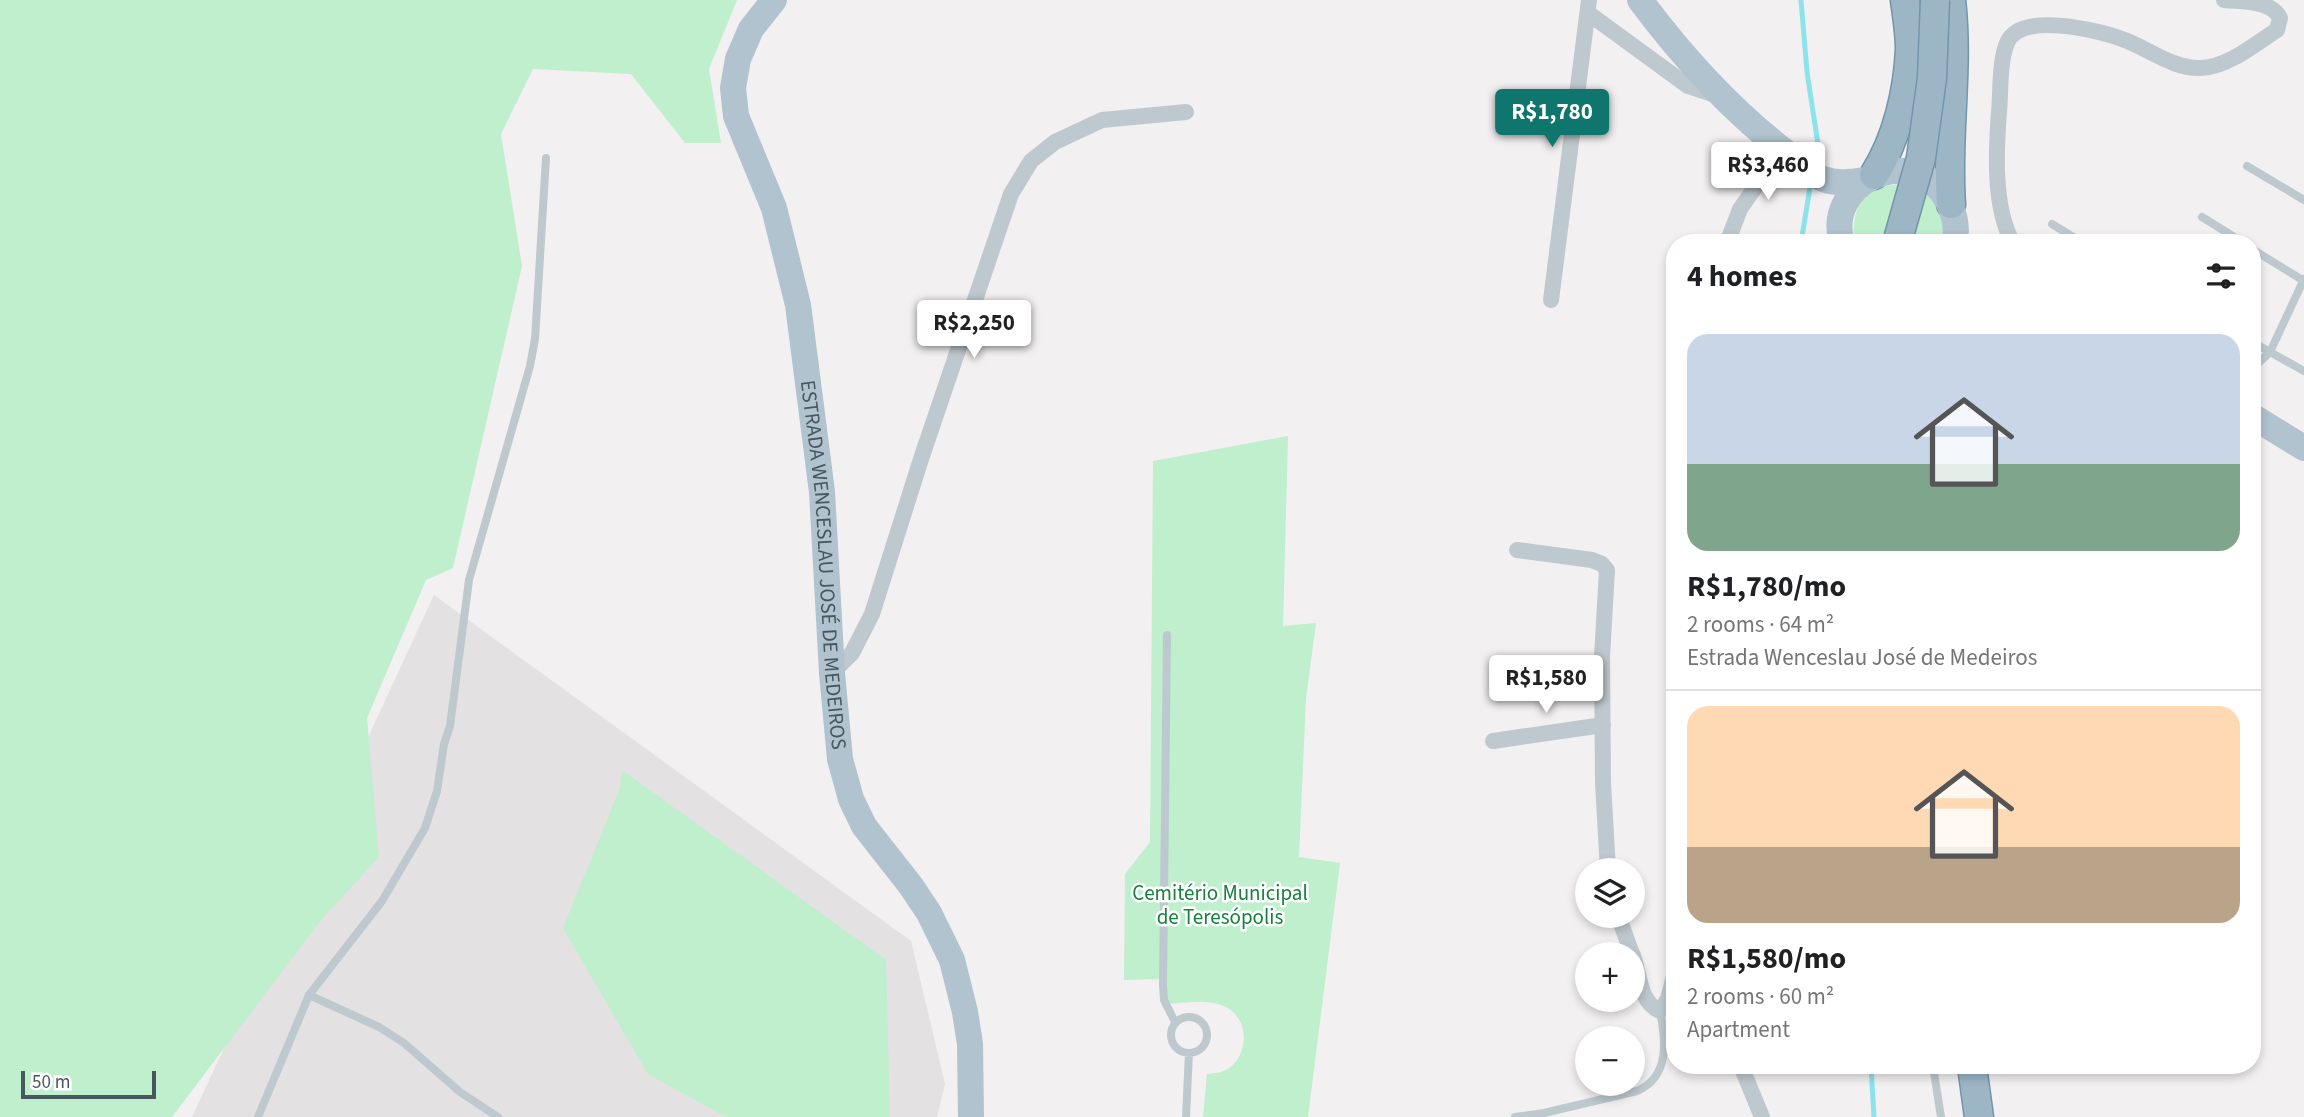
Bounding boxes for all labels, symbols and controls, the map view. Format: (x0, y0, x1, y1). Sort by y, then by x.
pin: R$1,780 (1487, 90, 1617, 149)
text: R$1,780 (1511, 95, 1593, 128)
pin: R$3,460 (1703, 142, 1833, 202)
text: R$3,460 (1727, 148, 1809, 181)
text: 4 homes (1687, 255, 1797, 298)
icon: filters (2202, 257, 2240, 295)
pin: R$2,250 (909, 300, 1039, 360)
text: R$2,250 (933, 306, 1015, 339)
street label: ESTRADA WENCESLAU JOSÉ DE MEDEIROS (793, 378, 854, 751)
icon: home (1901, 379, 2027, 505)
text: R$1,780/mo (1687, 565, 1846, 608)
text: 2 rooms · 64 m² (1687, 608, 1834, 641)
text: Estrada Wenceslau José de Medeiros (1687, 641, 2037, 674)
pin: R$1,580 (1481, 656, 1611, 715)
text: R$1,580 (1505, 661, 1587, 694)
icon: home (1901, 751, 2027, 877)
map controls (1575, 858, 1645, 1096)
button: layers (1575, 858, 1645, 928)
park label: Cemitério Municipal de Teresópolis (1132, 878, 1308, 932)
text: R$1,580/mo (1687, 937, 1846, 980)
button: + (1575, 942, 1645, 1012)
text: 2 rooms · 60 m² (1687, 980, 1834, 1013)
text: Apartment (1687, 1013, 1790, 1046)
button: − (1575, 1026, 1645, 1096)
scale bar (21, 1068, 156, 1100)
text: 50 m (32, 1069, 70, 1096)

